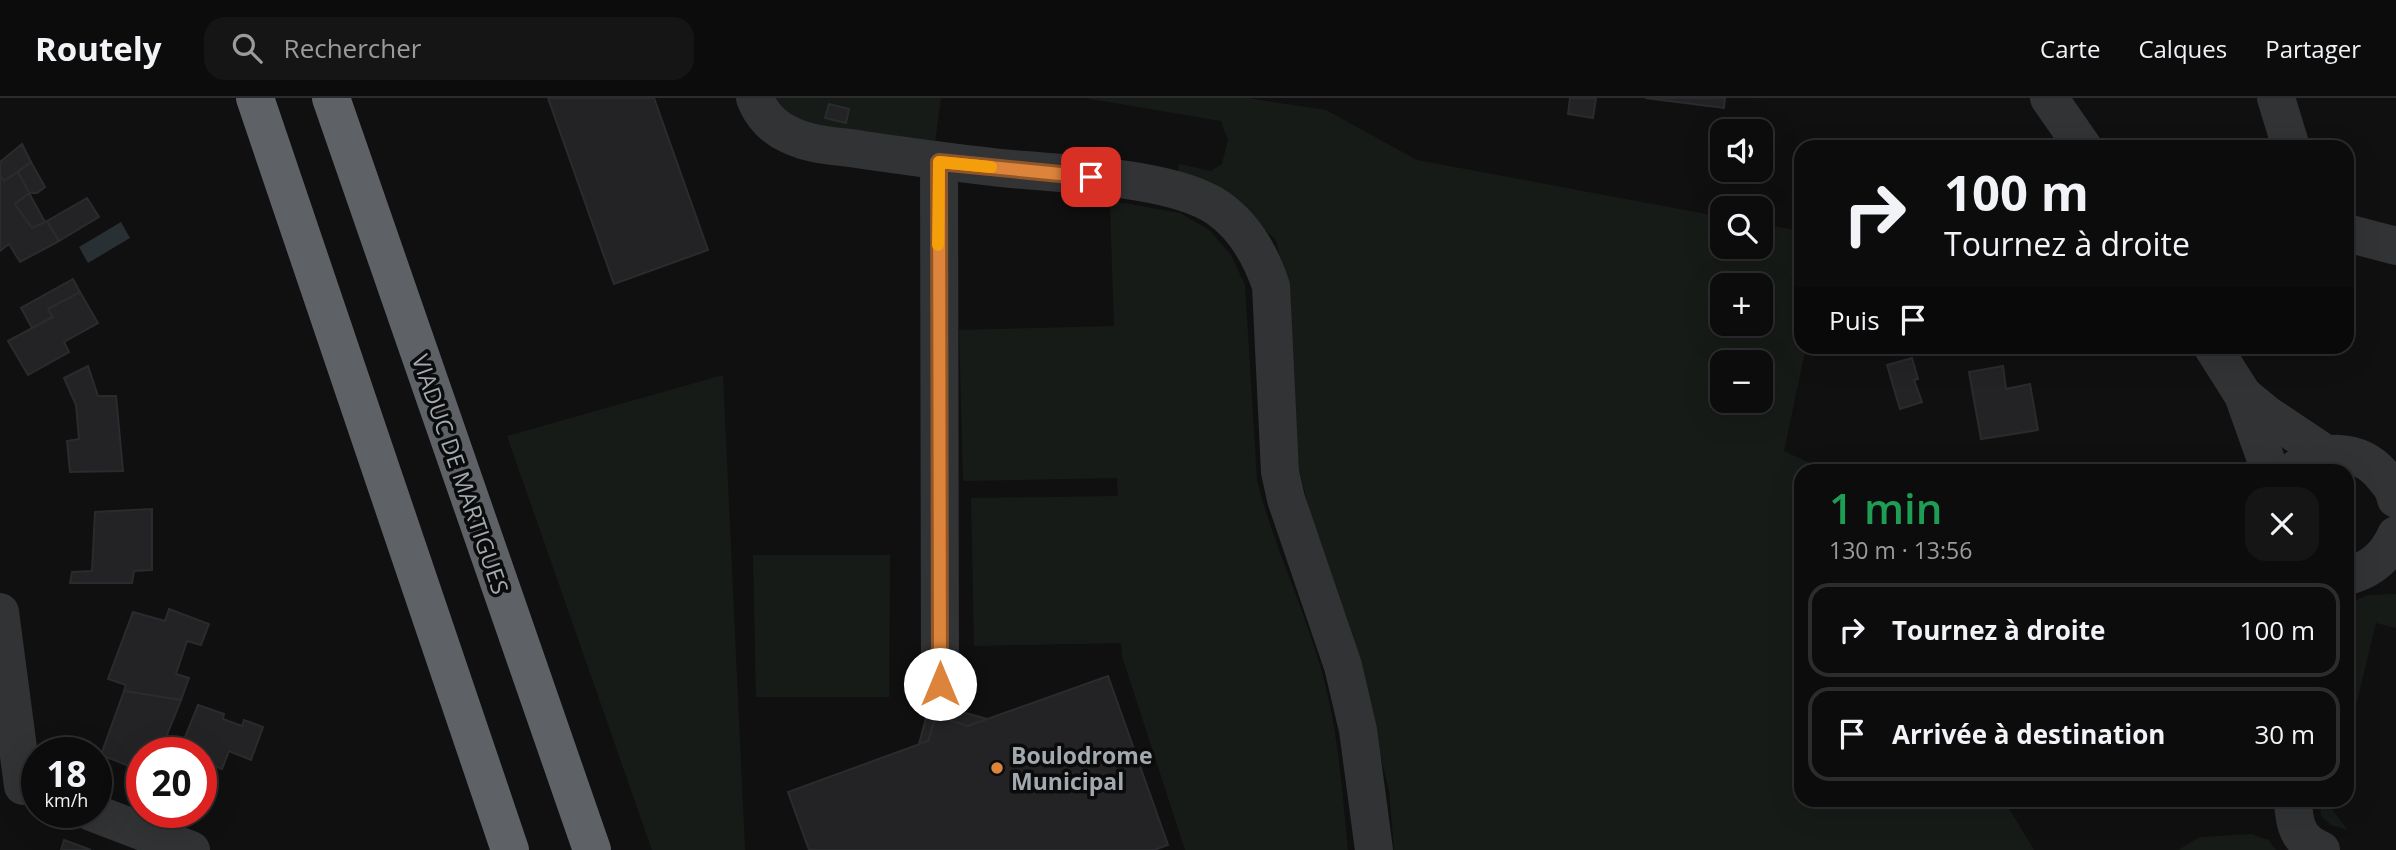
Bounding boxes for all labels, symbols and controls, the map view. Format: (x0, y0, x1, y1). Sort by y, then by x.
search box (204, 17, 694, 80)
text: Routely (35, 26, 162, 71)
icon: search (228, 29, 266, 67)
text: Rechercher (284, 30, 421, 66)
text: Carte (2040, 32, 2100, 65)
text: Calques (2138, 32, 2227, 65)
text: Partager (2265, 32, 2361, 65)
map controls (1710, 119, 1773, 413)
button: sound (1710, 119, 1773, 182)
pin (1061, 147, 1121, 207)
icon: arrive (1072, 158, 1110, 196)
text: 100 m (1944, 159, 2089, 225)
icon: right (1829, 168, 1920, 259)
button: search (1710, 196, 1773, 259)
text: Tournez à droite (1944, 222, 2190, 265)
button: + (1710, 273, 1773, 336)
icon: arrive (1894, 301, 1932, 339)
text: Puis (1829, 302, 1880, 338)
street label: VIADUC DE MARTIGUES (405, 350, 517, 598)
button: − (1710, 350, 1773, 413)
text: 1 min (1829, 479, 1942, 536)
button: close (2245, 487, 2319, 561)
text: 130 m · 13:56 (1829, 534, 1972, 566)
icon: right (1833, 611, 1871, 649)
text: Tournez à droite (1892, 612, 2105, 648)
text: 100 m (2240, 612, 2315, 648)
position arrow (903, 647, 977, 721)
icon: arrive (1833, 715, 1871, 753)
text: Arrivée à destination (1892, 716, 2165, 752)
text: 30 m (2254, 716, 2315, 752)
speed limit sign: 20 (126, 737, 217, 828)
place label: Boulodrome Municipal (1011, 739, 1152, 797)
text: 18 (46, 750, 87, 797)
marker: Boulodrome Municipal (989, 760, 1005, 776)
text: km/h (45, 788, 88, 812)

